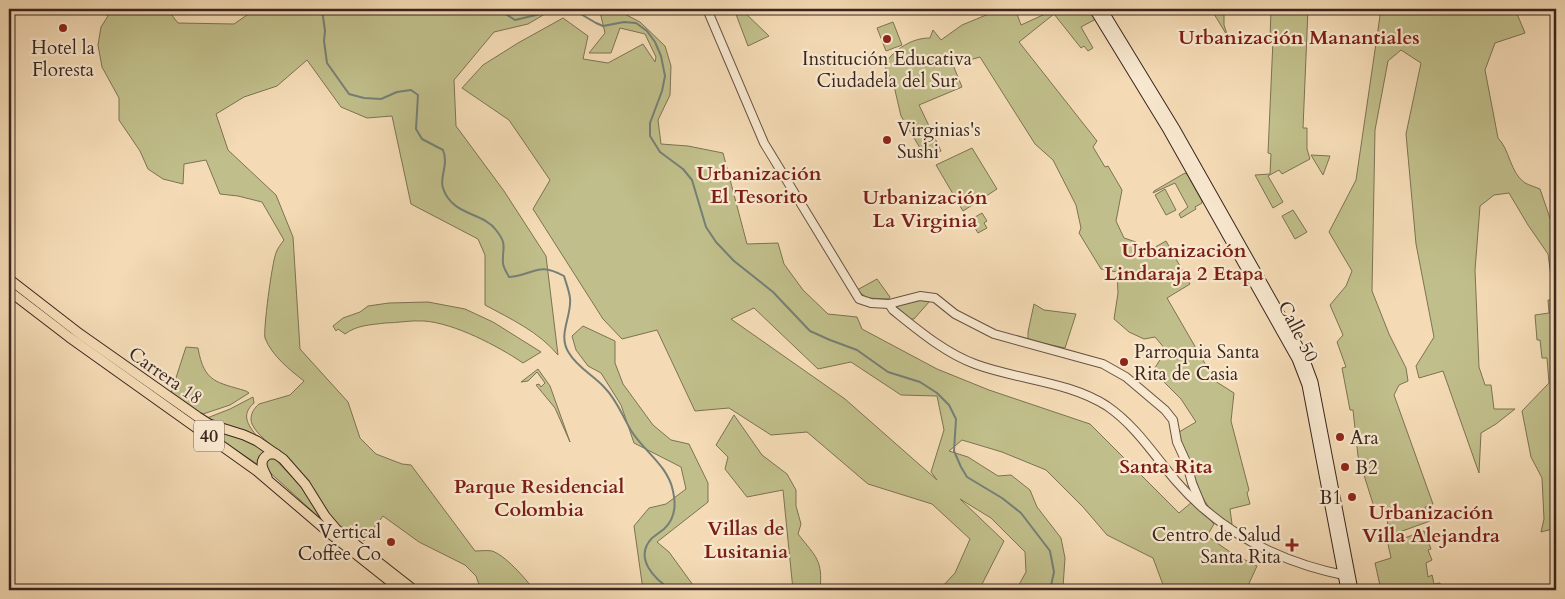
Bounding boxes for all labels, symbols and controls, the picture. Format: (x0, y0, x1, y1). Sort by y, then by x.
marker: Hotel la Floresta (57, 22, 69, 34)
district label: Urbanización Manantiales (1178, 24, 1420, 51)
marker: Institución Educativa Ciudadela del Sur (881, 33, 893, 45)
place label: Hotel la Floresta (31, 35, 95, 83)
place label: Institución Educativa Ciudadela del Sur (802, 46, 972, 94)
place label: Virginias's Sushi (897, 117, 981, 165)
marker: Virginias's Sushi (881, 134, 893, 146)
district label: Urbanización El Tesorito (696, 160, 822, 210)
district label: Urbanización La Virginia (862, 184, 988, 234)
district label: Urbanización Lindaraja 2 Etapa (1104, 237, 1264, 287)
street label: Calle 50 (1272, 296, 1325, 367)
place label: Parroquia Santa Rita de Casia (1134, 339, 1260, 387)
street label: Carrera 18 (123, 341, 208, 411)
marker: Parroquia Santa Rita de Casia (1118, 356, 1130, 368)
road number: 40 (194, 421, 224, 452)
place label: Ara (1350, 425, 1379, 451)
marker: Ara (1334, 431, 1346, 443)
district label: Santa Rita (1119, 453, 1213, 480)
place label: B2 (1355, 455, 1378, 481)
marker: B2 (1339, 461, 1351, 473)
district label: Parque Residencial Colombia (454, 473, 625, 523)
place label: B1 (1319, 485, 1342, 511)
marker: B1 (1346, 491, 1358, 503)
district label: Urbanización Villa Alejandra (1362, 499, 1500, 549)
district label: Villas de Lusitania (704, 515, 788, 565)
place label: Vertical Coffee Co (298, 519, 381, 567)
place label: Centro de Salud Santa Rita (1152, 522, 1281, 570)
marker: Vertical Coffee Co (385, 536, 397, 548)
marker: Centro de Salud Santa Rita (1285, 538, 1299, 552)

